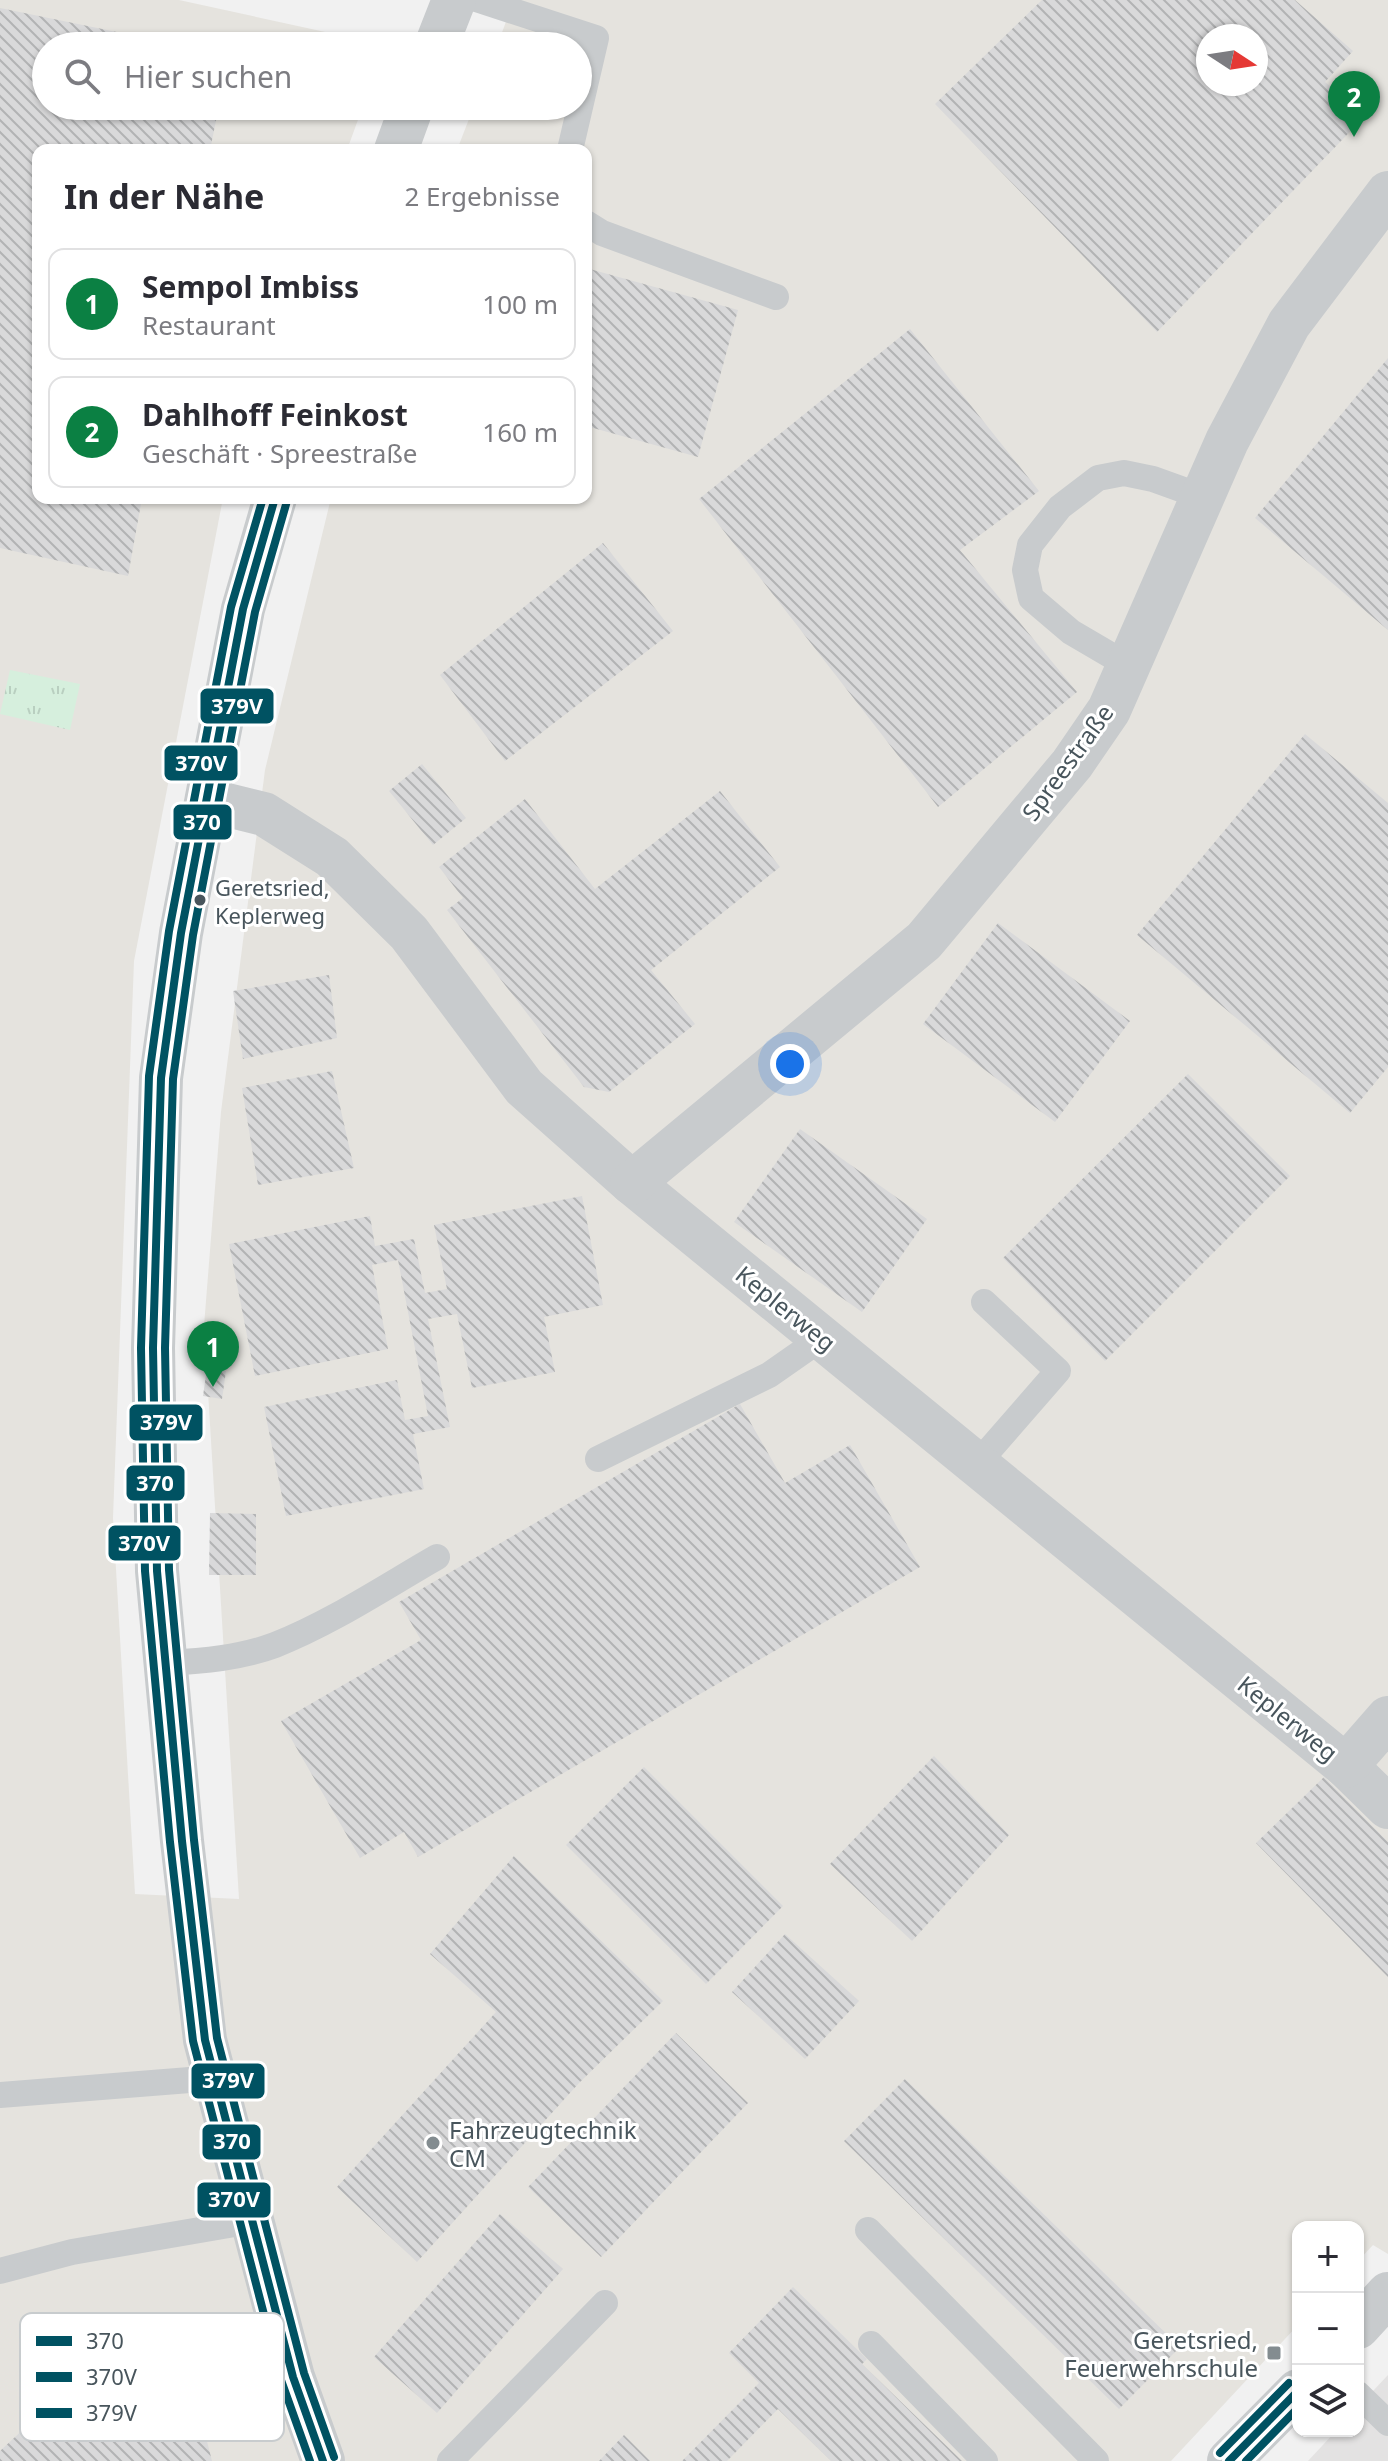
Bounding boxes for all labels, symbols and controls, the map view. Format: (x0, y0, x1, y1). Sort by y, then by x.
north arrow (1196, 24, 1268, 96)
search box (32, 32, 592, 120)
icon: search (60, 54, 104, 98)
text: Hier suchen (124, 56, 292, 97)
pin: 2 (1328, 71, 1380, 137)
text: In der Nähe (64, 173, 264, 219)
text: 2 Ergebnisse (404, 178, 560, 214)
text: Sempol Imbiss (142, 266, 359, 307)
text: 1 (85, 286, 99, 322)
text: 100 m (482, 286, 558, 322)
text: Restaurant (142, 307, 276, 343)
text: Dahlhoff Feinkost (142, 394, 408, 435)
text: 2 (85, 414, 99, 450)
text: 160 m (482, 414, 558, 450)
text: Geschäft · Spreestraße (142, 435, 418, 471)
line badge: 379V (199, 687, 275, 725)
text: 379V (211, 690, 264, 720)
street label: Spreestraße (1014, 697, 1120, 827)
line badge: 370V (163, 744, 239, 782)
text: 370V (175, 747, 228, 777)
line badge: 370 (172, 803, 233, 841)
text: 370 (183, 806, 221, 836)
place label: Geretsried, Keplerweg (215, 872, 330, 930)
marker: Geretsried, Keplerweg (192, 892, 208, 908)
your location (770, 1044, 810, 1084)
street label: Keplerweg (729, 1257, 843, 1359)
pin: 1 (187, 1321, 239, 1387)
line badge: 379V (128, 1403, 204, 1442)
text: 379V (140, 1406, 193, 1436)
line badge: 370 (125, 1464, 186, 1502)
text: 370 (136, 1467, 174, 1497)
line badge: 370V (107, 1524, 182, 1562)
text: 370V (118, 1527, 171, 1557)
street label: Keplerweg (1231, 1667, 1345, 1769)
line badge: 379V (190, 2062, 266, 2100)
text: 379V (202, 2064, 255, 2094)
place label: Fahrzeugtechnik CM (449, 2113, 637, 2174)
line badge: 370 (201, 2123, 262, 2161)
text: 370 (213, 2125, 251, 2155)
marker: Fahrzeugtechnik CM (424, 2134, 442, 2152)
line badge: 370V (196, 2181, 272, 2219)
text: 370V (208, 2183, 261, 2213)
map controls (1292, 2221, 1364, 2437)
button: + (1292, 2221, 1364, 2293)
button: − (1292, 2293, 1364, 2365)
legend (20, 2313, 284, 2441)
place label: Geretsried, Feuerwehrschule (1064, 2323, 1258, 2384)
text: 370 (86, 2325, 124, 2355)
marker: Geretsried, Feuerwehrschule (1265, 2344, 1283, 2362)
text: 370V (86, 2361, 138, 2391)
button: layers (1292, 2365, 1364, 2437)
text: 379V (86, 2397, 138, 2427)

